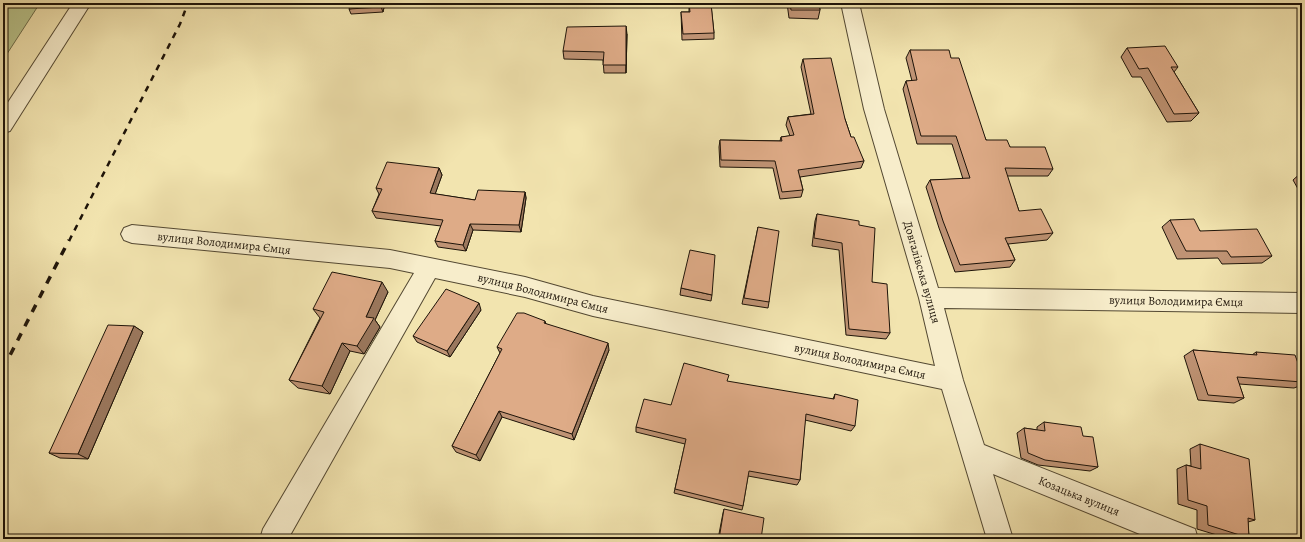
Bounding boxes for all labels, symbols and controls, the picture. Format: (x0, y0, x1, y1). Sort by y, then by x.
street label: Довгалівська вулиця (900, 219, 944, 325)
street label: вулиця Володимира Ємця (157, 228, 292, 258)
street label: вулиця Володимира Ємця (476, 269, 610, 317)
street label: вулиця Володимира Ємця (1109, 292, 1243, 310)
street label: вулиця Володимира Ємця (793, 339, 927, 383)
street label: Козацька вулиця (1036, 472, 1122, 520)

